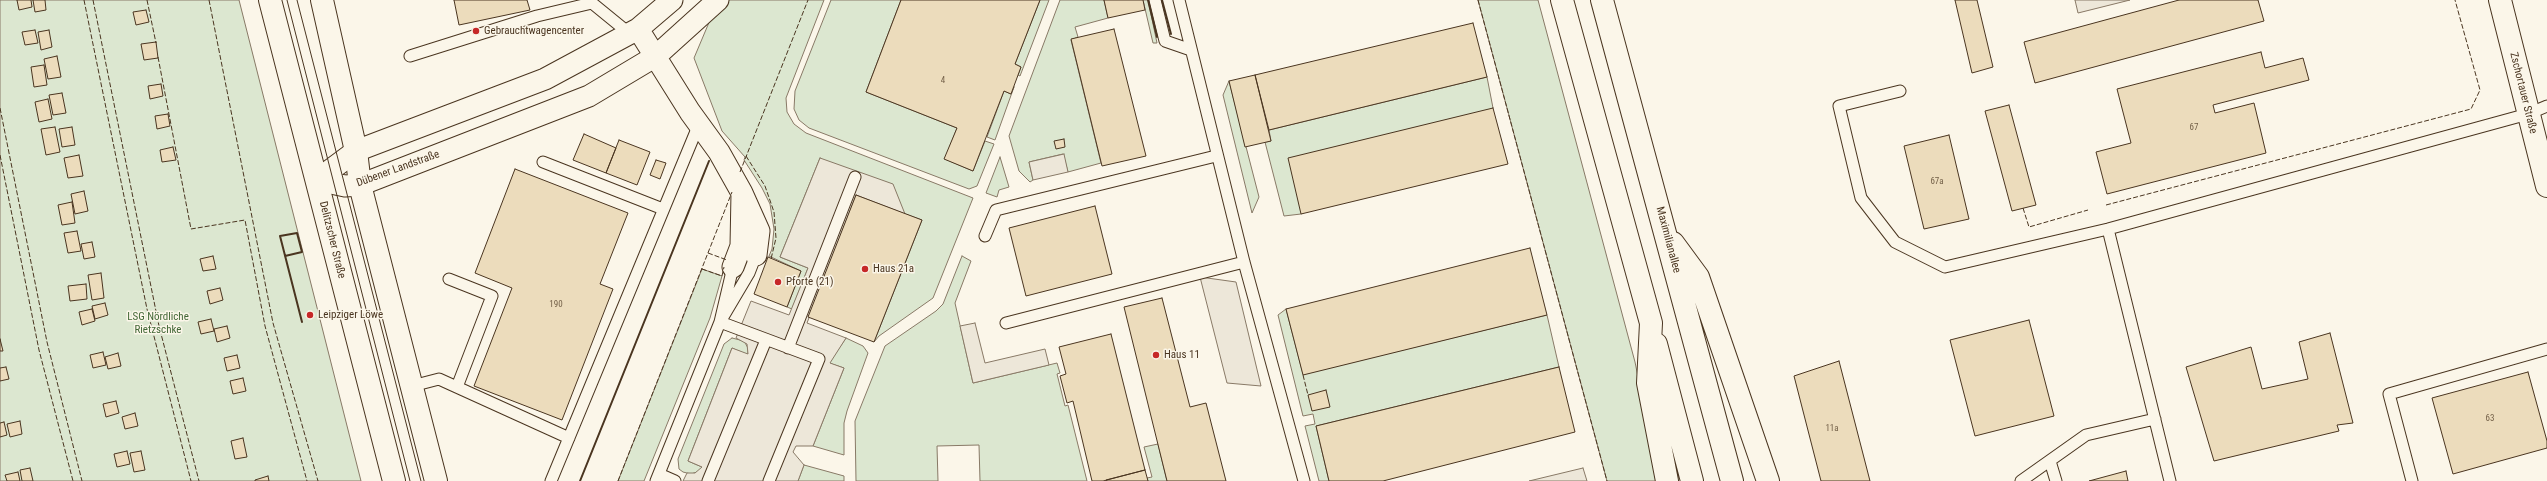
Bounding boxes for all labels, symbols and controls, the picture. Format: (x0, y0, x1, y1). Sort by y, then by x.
place label: Gebrauchtwagencenter (484, 24, 584, 38)
marker: Gebrauchtwagencenter (471, 26, 481, 36)
street label: Zschortauer Straße (2507, 51, 2539, 135)
house number: 4 (941, 76, 945, 86)
house number: 67 (2190, 123, 2198, 133)
street label: Dübener Landstraße (355, 148, 441, 190)
house number: 67a (1930, 177, 1944, 187)
street label: Delitzscher Straße (316, 200, 348, 280)
street label: Maximilianallee (1653, 205, 1683, 275)
place label: Haus 21a (873, 262, 914, 276)
marker: Haus 21a (860, 264, 870, 274)
place label: Pforte (21) (786, 275, 833, 289)
marker: Pforte (21) (773, 277, 783, 287)
house number: 190 (549, 300, 563, 310)
place label: Leipziger Löwe (318, 308, 383, 322)
park label: LSG Nördliche Rietzschke (127, 310, 189, 336)
marker: Leipziger Löwe (305, 310, 315, 320)
place label: Haus 11 (1164, 348, 1200, 362)
marker: Haus 11 (1151, 350, 1161, 360)
house number: 63 (2486, 414, 2494, 424)
house number: 11a (1825, 424, 1839, 434)

